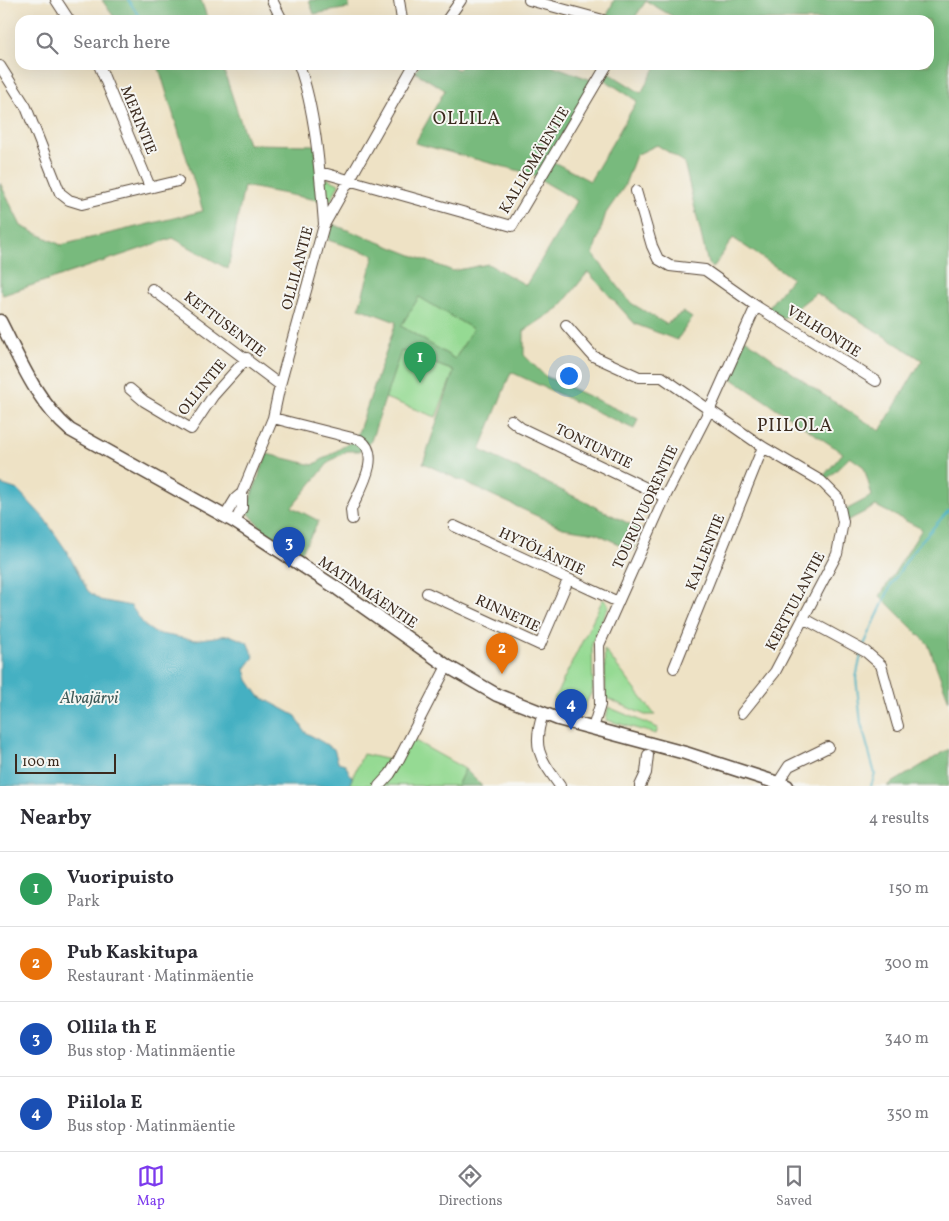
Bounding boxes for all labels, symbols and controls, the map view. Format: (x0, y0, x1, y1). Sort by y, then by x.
search box (15, 15, 934, 70)
icon: search (33, 29, 61, 57)
text: Search here (73, 30, 170, 56)
street label: MERINTIE (114, 83, 161, 158)
street label: KALLIOMÄENTIE (495, 103, 575, 218)
district label: OLLILA (433, 107, 501, 132)
street label: OLLILANTIE (277, 224, 320, 313)
street label: KETTUSENTIE (179, 287, 269, 363)
street label: VELHONTIE (782, 301, 864, 363)
pin: 1 (404, 342, 436, 383)
street label: OLLINTIE (174, 355, 232, 421)
your location (556, 363, 582, 389)
district label: PIILOLA (757, 414, 833, 439)
street label: TONTUNTIE (551, 420, 635, 475)
street label: TOURUVUORENTIE (608, 442, 684, 573)
street label: KALLENTIE (682, 511, 731, 594)
street label: HYTÖLÄNTIE (495, 523, 588, 582)
pin: 3 (273, 527, 305, 568)
street label: KERTTULANTIE (761, 549, 831, 655)
street label: MATINMÄENTIE (313, 552, 421, 634)
street label: RINNETIE (472, 590, 543, 639)
pin: 2 (486, 633, 518, 674)
water label: Alvajärvi (59, 688, 119, 710)
pin: 4 (555, 689, 587, 730)
scale bar (15, 751, 116, 774)
text: 100 m (22, 753, 60, 772)
text: Nearby (20, 804, 91, 833)
text: 4 results (869, 808, 929, 830)
text: Vuoripuisto (67, 865, 174, 891)
text: 1 (33, 878, 39, 900)
text: 150 m (888, 878, 929, 900)
text: Park (67, 891, 100, 913)
text: Pub Kaskitupa (67, 940, 198, 966)
text: 2 (32, 953, 40, 975)
text: 300 m (884, 953, 929, 975)
text: Restaurant · Matinmäentie (67, 966, 254, 988)
text: Ollila th E (67, 1015, 157, 1041)
text: 3 (32, 1028, 40, 1050)
text: 340 m (885, 1028, 929, 1050)
text: Bus stop · Matinmäentie (67, 1041, 235, 1063)
text: Piilola E (67, 1090, 142, 1116)
text: 4 (31, 1103, 41, 1125)
text: 350 m (886, 1103, 929, 1125)
text: Bus stop · Matinmäentie (67, 1116, 235, 1138)
tab: Map (137, 1162, 165, 1211)
tab: Directions (438, 1162, 503, 1211)
tab: Saved (776, 1162, 812, 1211)

